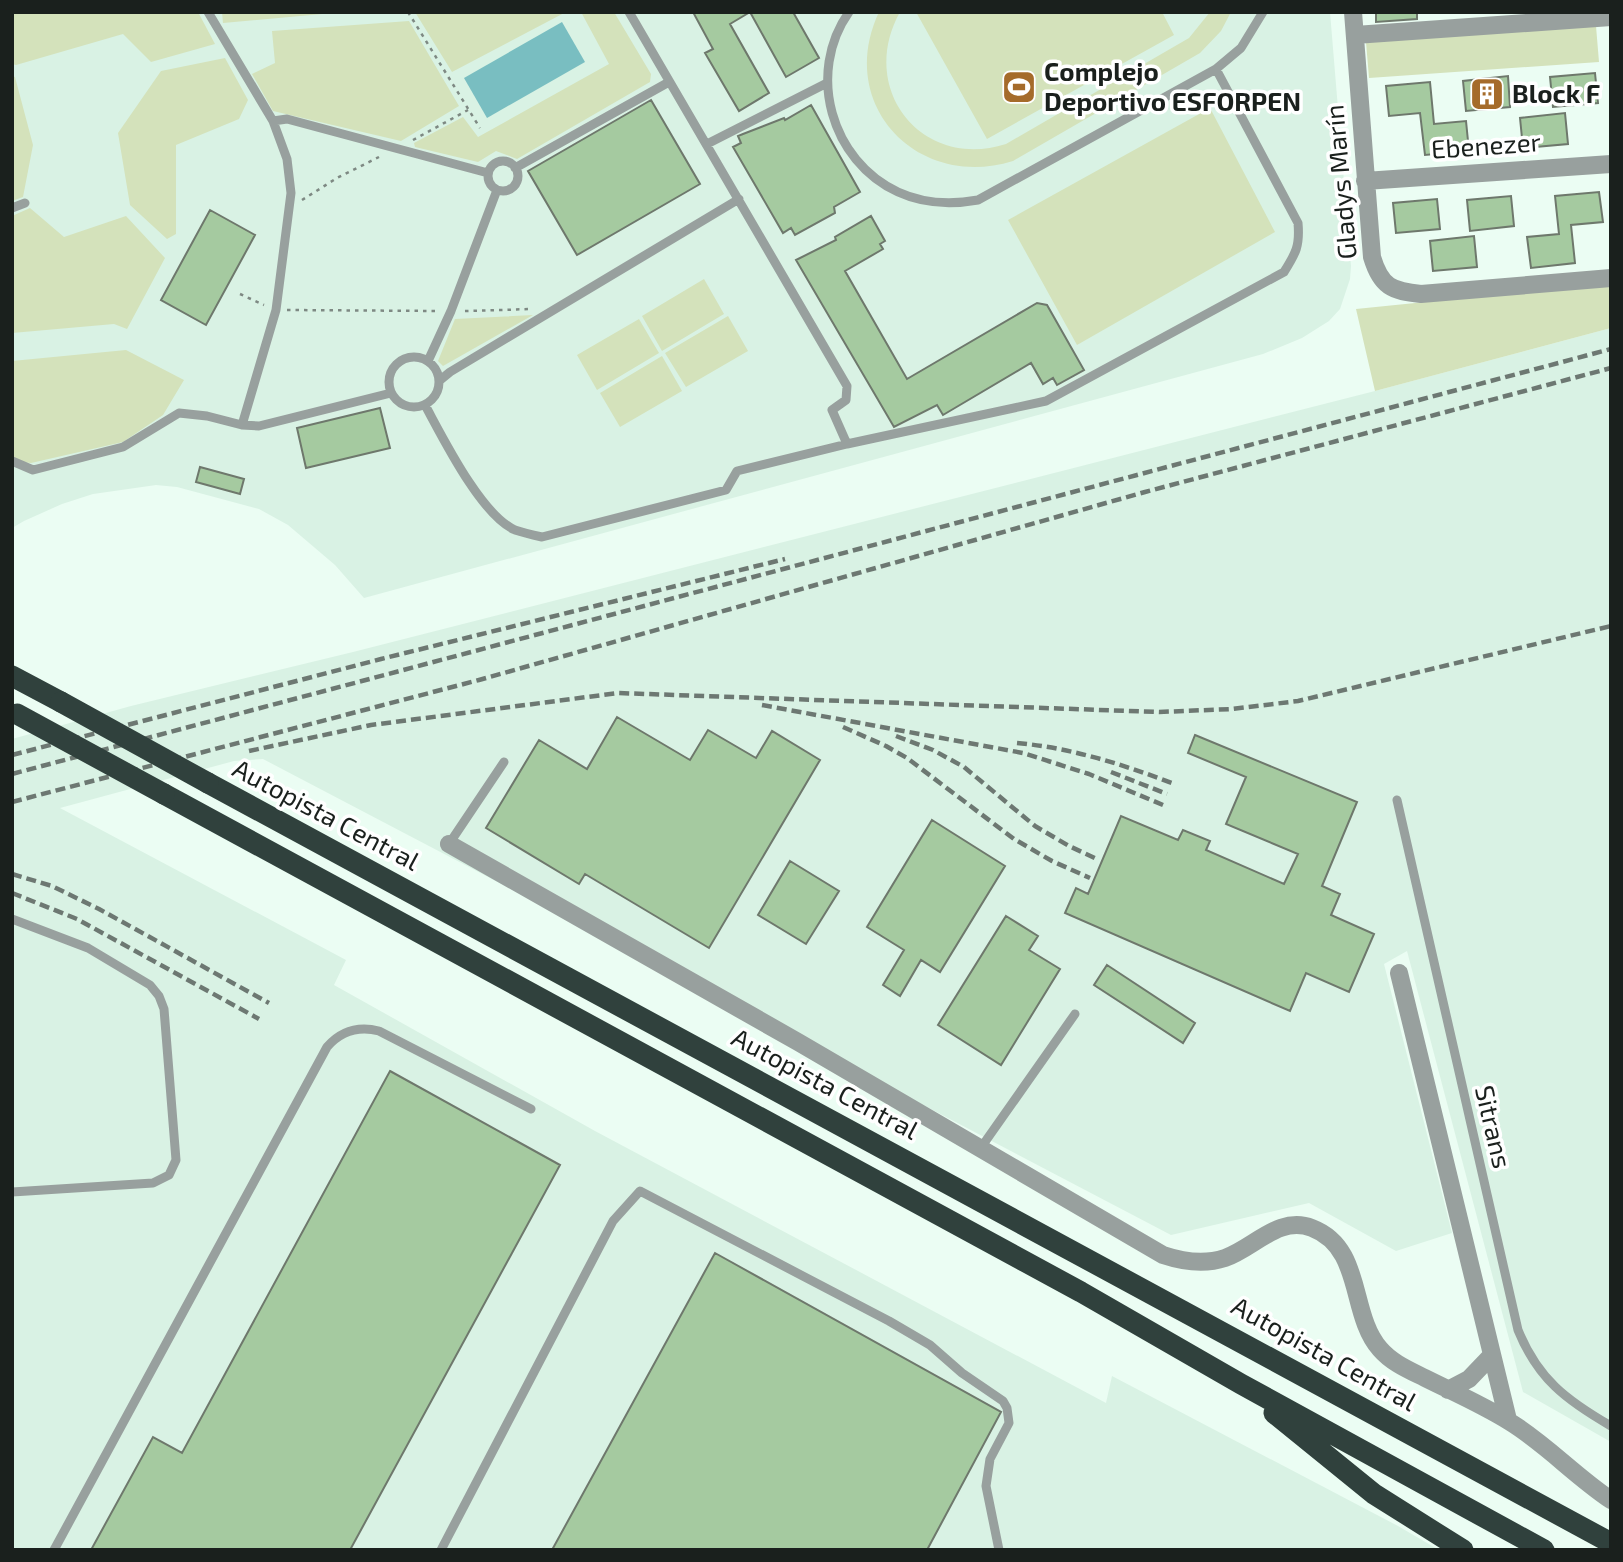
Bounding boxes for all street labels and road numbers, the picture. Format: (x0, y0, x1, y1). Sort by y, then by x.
street label: Gladys Marín (1317, 104, 1362, 261)
street label: Ebenezer (1430, 125, 1542, 164)
street label: Autopista Central (228, 751, 425, 876)
street label: Autopista Central (727, 1020, 924, 1145)
street label: Sitrans (1470, 1082, 1519, 1171)
street label: Autopista Central (1227, 1289, 1423, 1416)

